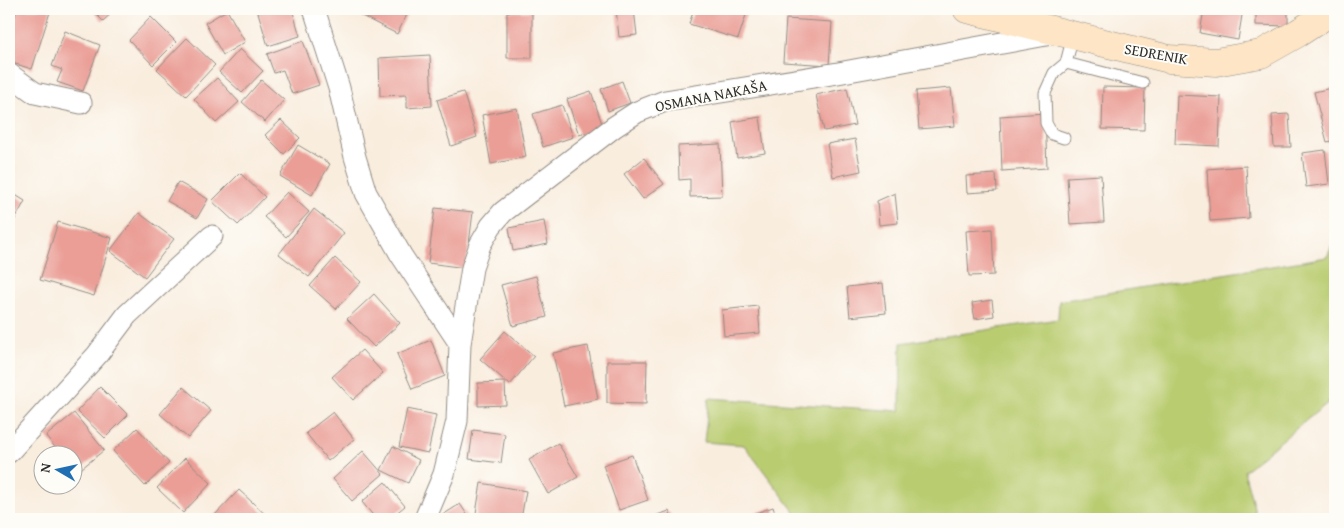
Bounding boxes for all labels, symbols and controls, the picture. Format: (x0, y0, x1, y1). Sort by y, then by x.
street label: SEDRENIK (1123, 38, 1189, 69)
street label: OSMANA NAKAŠA (653, 74, 769, 117)
north arrow (32, 446, 82, 496)
text: N (35, 461, 56, 474)

